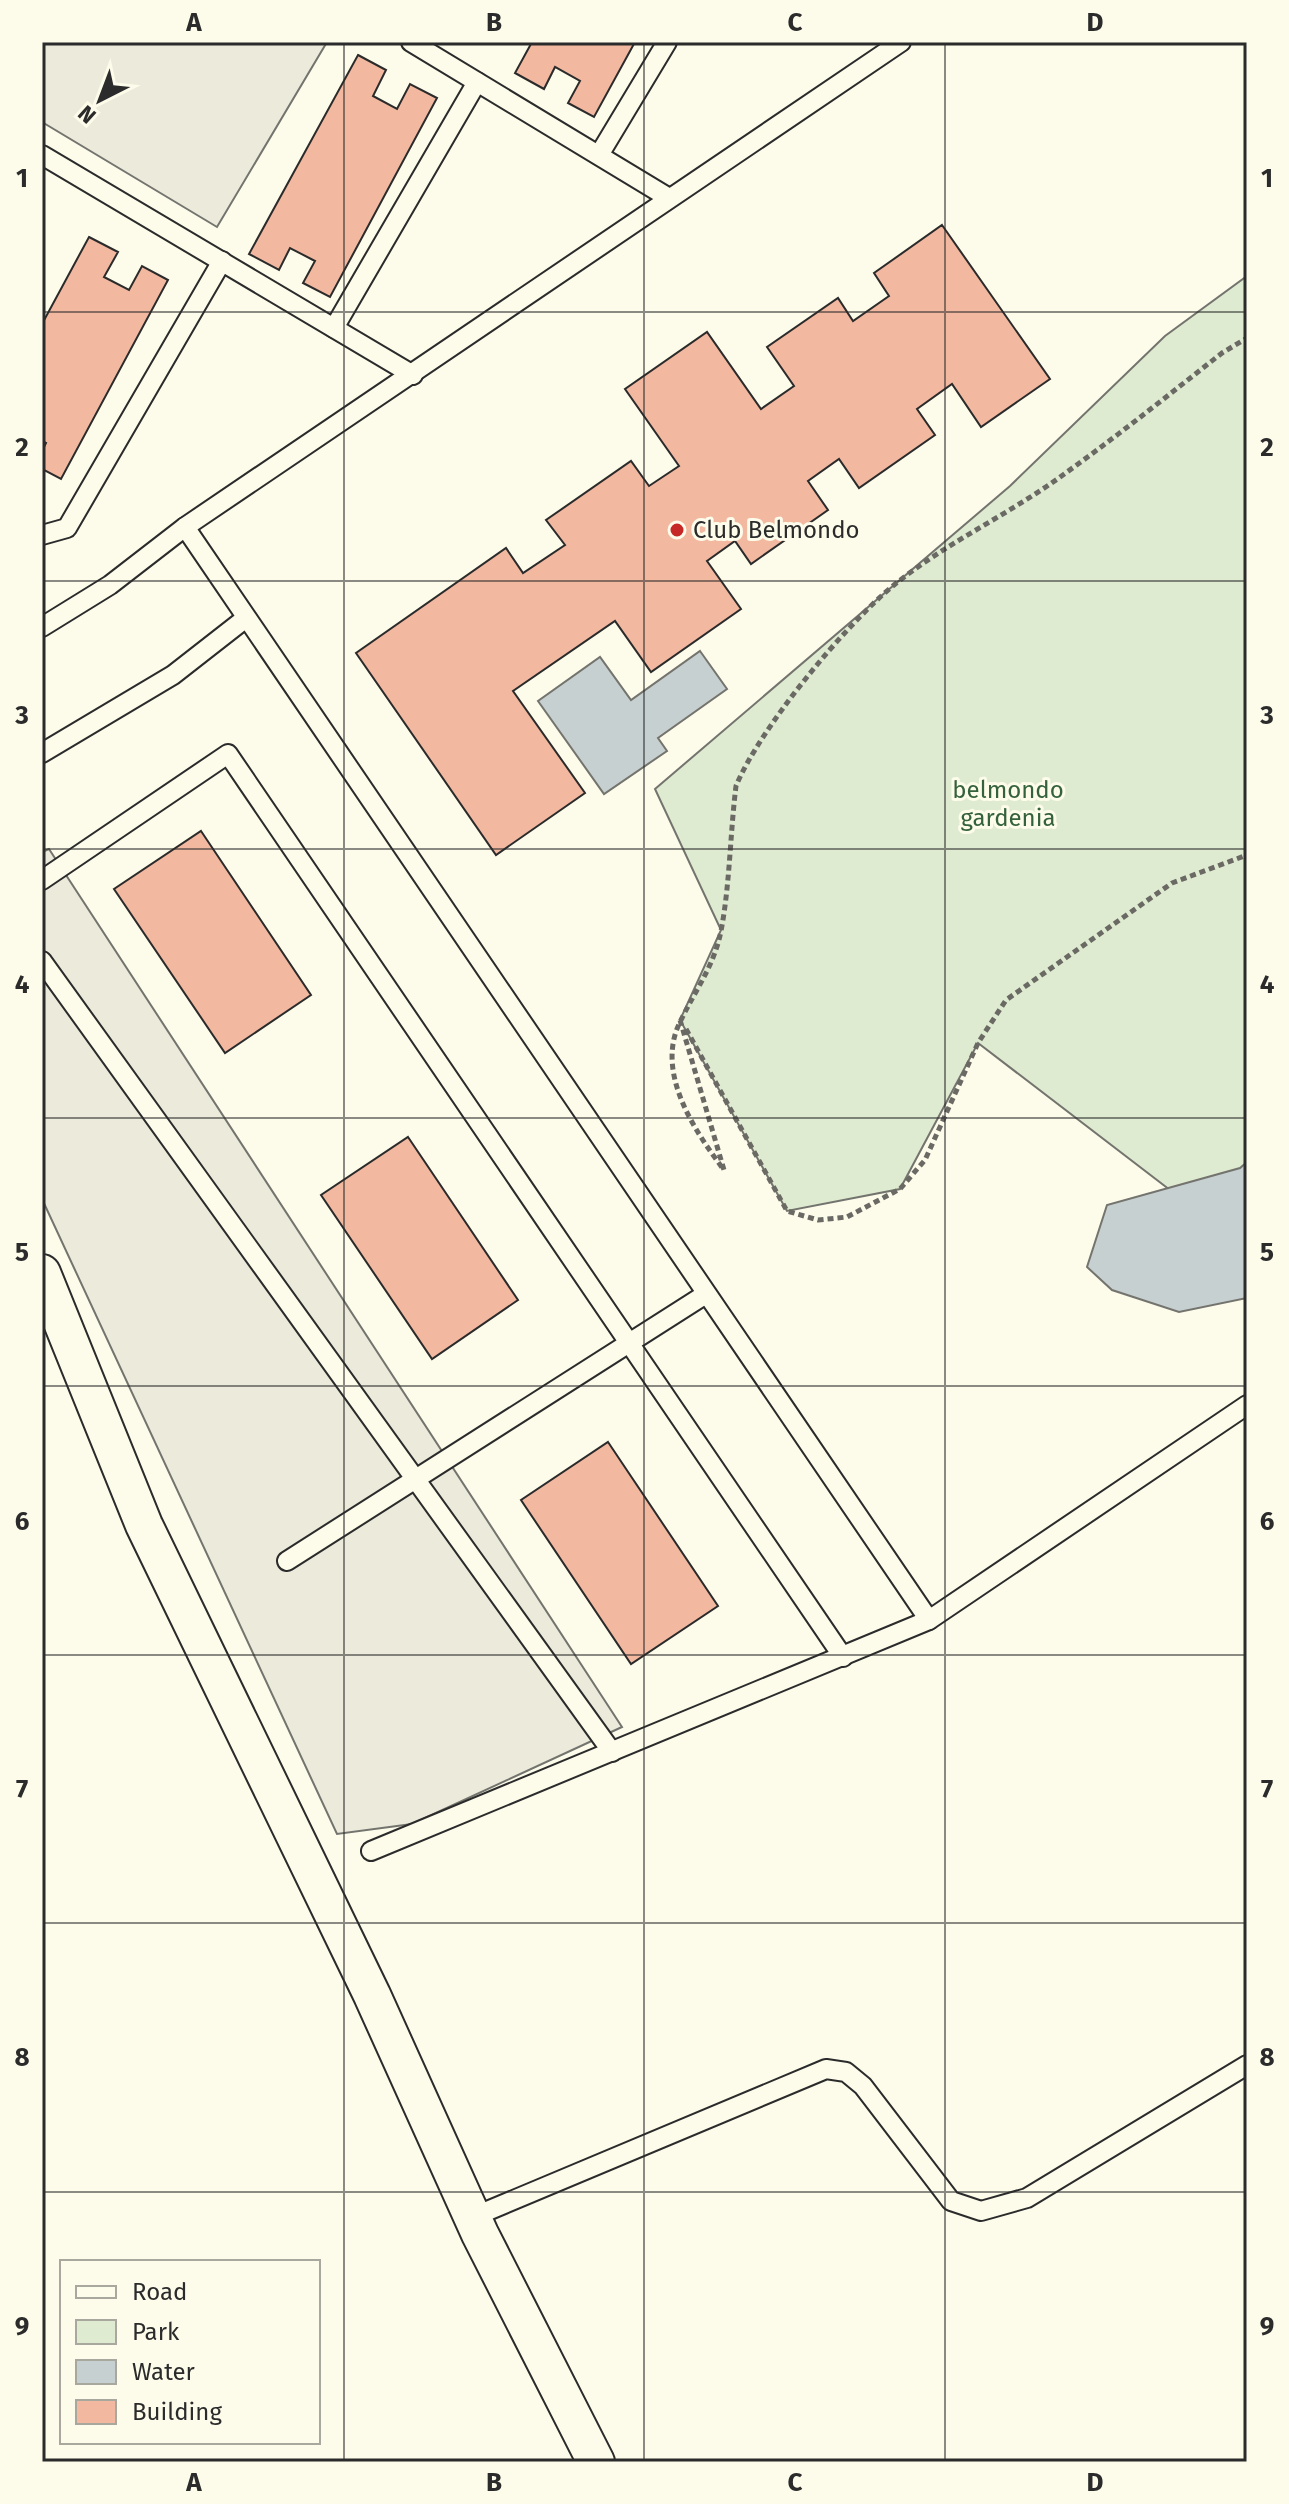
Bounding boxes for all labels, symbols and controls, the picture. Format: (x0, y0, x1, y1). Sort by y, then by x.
text: A (185, 7, 202, 38)
text: B (486, 7, 502, 38)
text: C (788, 7, 803, 38)
text: D (1087, 7, 1104, 38)
north arrow (60, 60, 140, 140)
text: N (72, 100, 101, 129)
text: 1 (16, 163, 28, 194)
text: 1 (1261, 163, 1273, 194)
text: 2 (15, 432, 29, 463)
text: 2 (1260, 432, 1274, 463)
place label: Club Belmondo (693, 516, 860, 544)
marker: Club Belmondo (668, 521, 686, 539)
text: 3 (14, 700, 29, 731)
text: 3 (1259, 700, 1274, 731)
park label: belmondo gardenia (952, 776, 1064, 832)
text: 4 (15, 969, 30, 1000)
text: 4 (1260, 969, 1275, 1000)
text: 5 (15, 1237, 29, 1268)
text: 5 (1260, 1237, 1274, 1268)
text: 6 (15, 1506, 30, 1537)
text: 6 (1260, 1506, 1275, 1537)
text: 7 (16, 1774, 28, 1805)
text: 7 (1261, 1774, 1273, 1805)
text: 8 (14, 2042, 30, 2073)
text: 8 (1259, 2042, 1275, 2073)
legend (60, 2260, 320, 2444)
text: Road (132, 2278, 187, 2306)
text: 9 (15, 2311, 29, 2342)
text: 9 (1260, 2311, 1274, 2342)
text: Park (132, 2318, 180, 2346)
text: Water (132, 2358, 196, 2386)
text: Building (132, 2398, 222, 2426)
text: A (185, 2467, 202, 2498)
text: B (486, 2467, 502, 2498)
text: C (788, 2467, 803, 2498)
text: D (1087, 2467, 1104, 2498)

